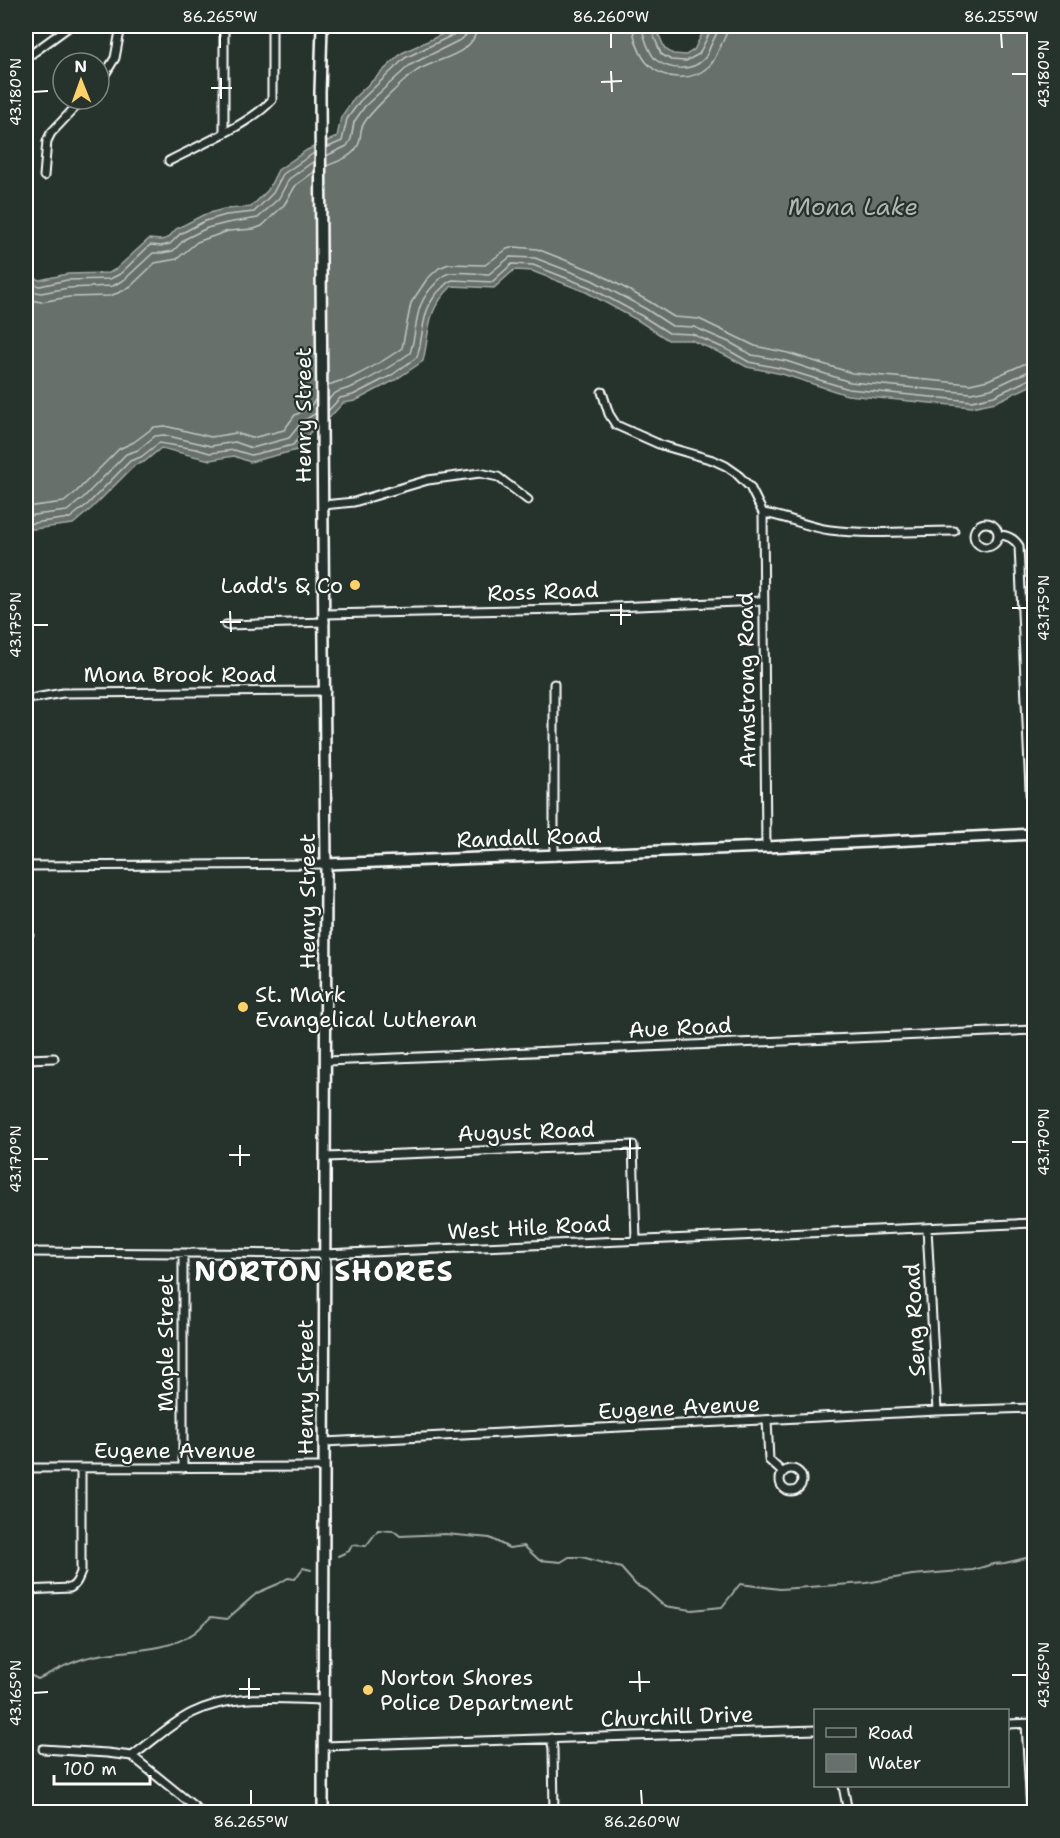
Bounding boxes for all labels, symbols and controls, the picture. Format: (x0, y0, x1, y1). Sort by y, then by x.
text: 86.265°W (183, 7, 257, 27)
text: 86.260°W (573, 7, 649, 27)
text: 86.255°W (964, 7, 1038, 27)
text: 43.180°N (1034, 40, 1054, 108)
north arrow (51, 51, 111, 111)
text: N (74, 56, 87, 77)
text: 43.180°N (6, 58, 26, 126)
water label: Mona Lake (788, 191, 918, 223)
street label: Henry Street (289, 347, 318, 483)
place label: Ladd's & Co (220, 571, 343, 600)
street label: Ross Road (487, 575, 599, 608)
text: 43.175°N (1034, 575, 1054, 641)
marker: Ladd's & Co (348, 578, 362, 592)
text: 43.175°N (6, 592, 26, 658)
street label: Armstrong Road (730, 592, 763, 768)
street label: Mona Brook Road (84, 660, 276, 689)
street label: Randall Road (456, 820, 602, 855)
street label: Henry Street (293, 833, 322, 969)
place label: St. Mark Evangelical Lutheran (255, 980, 477, 1034)
marker: St. Mark Evangelical Lutheran (236, 1000, 250, 1014)
street label: Aue Road (628, 1010, 733, 1045)
text: 43.170°N (1034, 1108, 1054, 1176)
street label: August Road (457, 1115, 595, 1148)
text: 43.170°N (6, 1125, 26, 1193)
street label: West Hile Road (447, 1209, 612, 1246)
district label: NORTON SHORES (194, 1252, 454, 1290)
street label: Seng Road (897, 1262, 932, 1377)
street label: Maple Street (151, 1274, 180, 1412)
street label: Henry Street (291, 1319, 320, 1455)
street label: Eugene Avenue (597, 1389, 761, 1426)
street label: Eugene Avenue (94, 1436, 256, 1465)
text: 43.165°N (1034, 1642, 1054, 1708)
text: 43.165°N (6, 1660, 26, 1726)
place label: Norton Shores Police Department (380, 1663, 574, 1717)
marker: Norton Shores Police Department (361, 1683, 375, 1697)
street label: Churchill Drive (600, 1699, 754, 1734)
legend (814, 1709, 1009, 1787)
text: Road (868, 1721, 913, 1745)
scale bar (54, 1748, 150, 1786)
text: Water (868, 1751, 921, 1775)
text: 100 m (63, 1757, 117, 1781)
text: 86.265°W (214, 1812, 288, 1832)
text: 86.260°W (604, 1812, 680, 1832)

